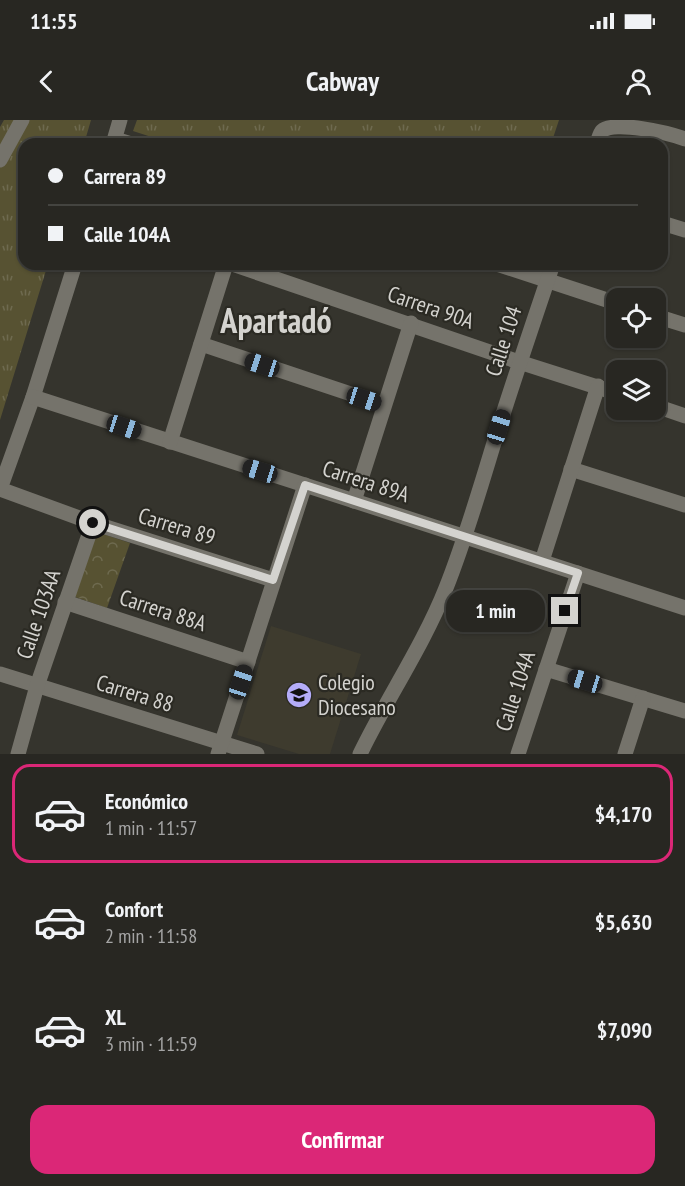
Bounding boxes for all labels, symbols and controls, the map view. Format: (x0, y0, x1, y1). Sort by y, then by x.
text: 11:55 (30, 7, 78, 35)
text: Cabway (306, 64, 379, 98)
icon: back (30, 65, 63, 98)
icon: person (622, 65, 655, 98)
text: Carrera 89 (84, 162, 166, 190)
text: Calle 104A (84, 220, 170, 248)
street label: Carrera 90A (384, 279, 478, 335)
map controls (606, 288, 666, 420)
button: locate (606, 288, 666, 348)
district label: Apartadó (219, 298, 332, 342)
street label: Calle 104 (479, 302, 528, 380)
car (242, 351, 282, 379)
button: layers (606, 360, 666, 420)
car (344, 385, 384, 413)
car (485, 407, 513, 447)
car (104, 413, 144, 441)
street label: Carrera 89A (319, 454, 413, 508)
car (240, 457, 280, 485)
street label: Carrera 89 (135, 501, 219, 551)
route start (79, 509, 106, 536)
street label: Calle 103AA (10, 565, 67, 663)
street label: Carrera 88A (116, 583, 210, 637)
callout: 1 min (445, 590, 544, 632)
route end (551, 597, 578, 624)
text: 1 min (475, 598, 516, 624)
street label: Calle 104A (489, 647, 541, 735)
car (227, 662, 255, 702)
car (565, 667, 605, 695)
street label: Carrera 88 (93, 668, 177, 718)
place label: Colegio Diocesano (318, 668, 396, 721)
school or university icon: Colegio Diocesano (284, 680, 314, 710)
icon: car (33, 787, 87, 841)
text: Económico (105, 787, 188, 815)
text: $4,170 (595, 800, 652, 828)
text: 1 min · 11:57 (105, 815, 197, 841)
icon: car (33, 895, 87, 949)
text: Confort (105, 895, 163, 923)
text: $5,630 (595, 908, 652, 936)
text: 2 min · 11:58 (105, 923, 197, 949)
icon: car (33, 1003, 87, 1057)
text: XL (105, 1003, 126, 1031)
text: $7,090 (597, 1016, 652, 1044)
text: 3 min · 11:59 (105, 1031, 197, 1057)
button: Confirmar (30, 1105, 655, 1174)

